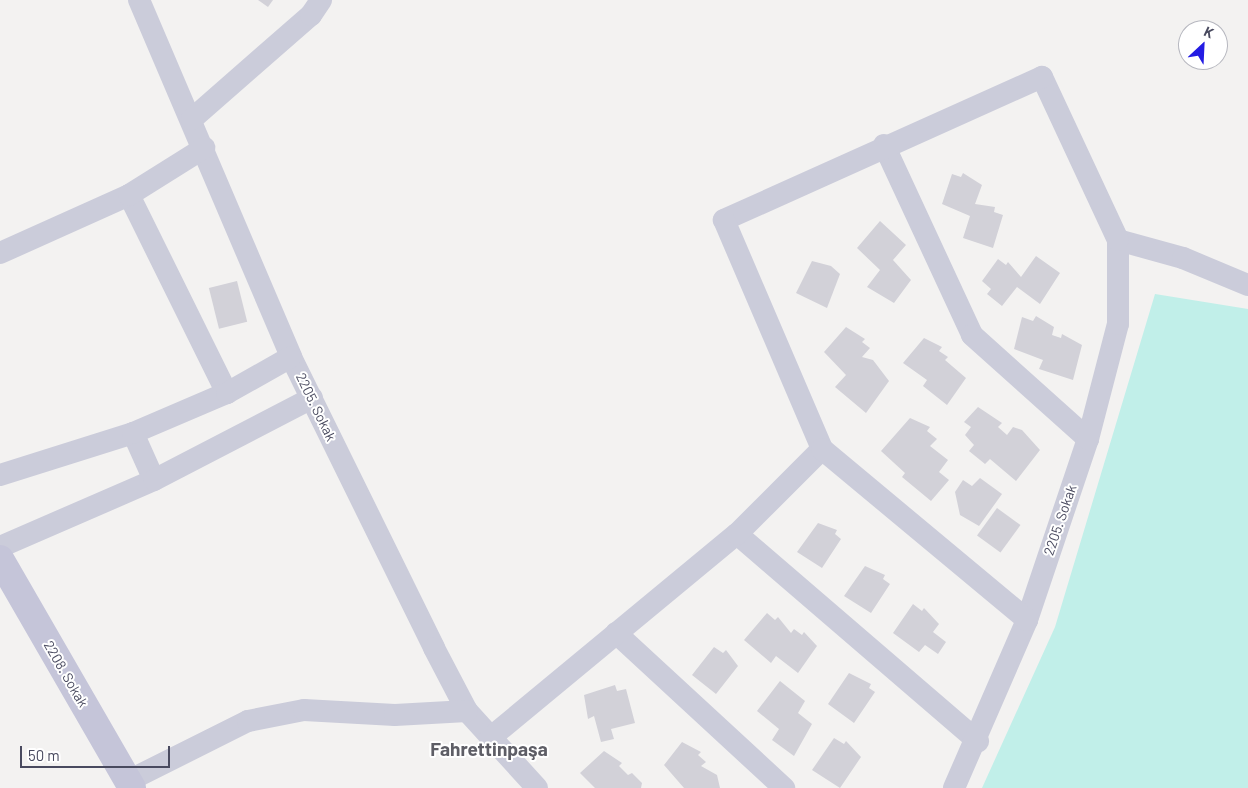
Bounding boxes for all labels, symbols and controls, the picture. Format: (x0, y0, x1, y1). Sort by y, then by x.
north arrow (1178, 20, 1228, 70)
text: K (1202, 22, 1217, 41)
street label: 2205. Sokak (292, 370, 340, 444)
street label: 2205. Sokak (1040, 482, 1080, 558)
street label: 2208. Sokak (40, 638, 92, 710)
scale bar (22, 736, 172, 768)
district label: Fahrettinpaşa (430, 738, 548, 760)
text: 50 m (28, 746, 60, 764)

